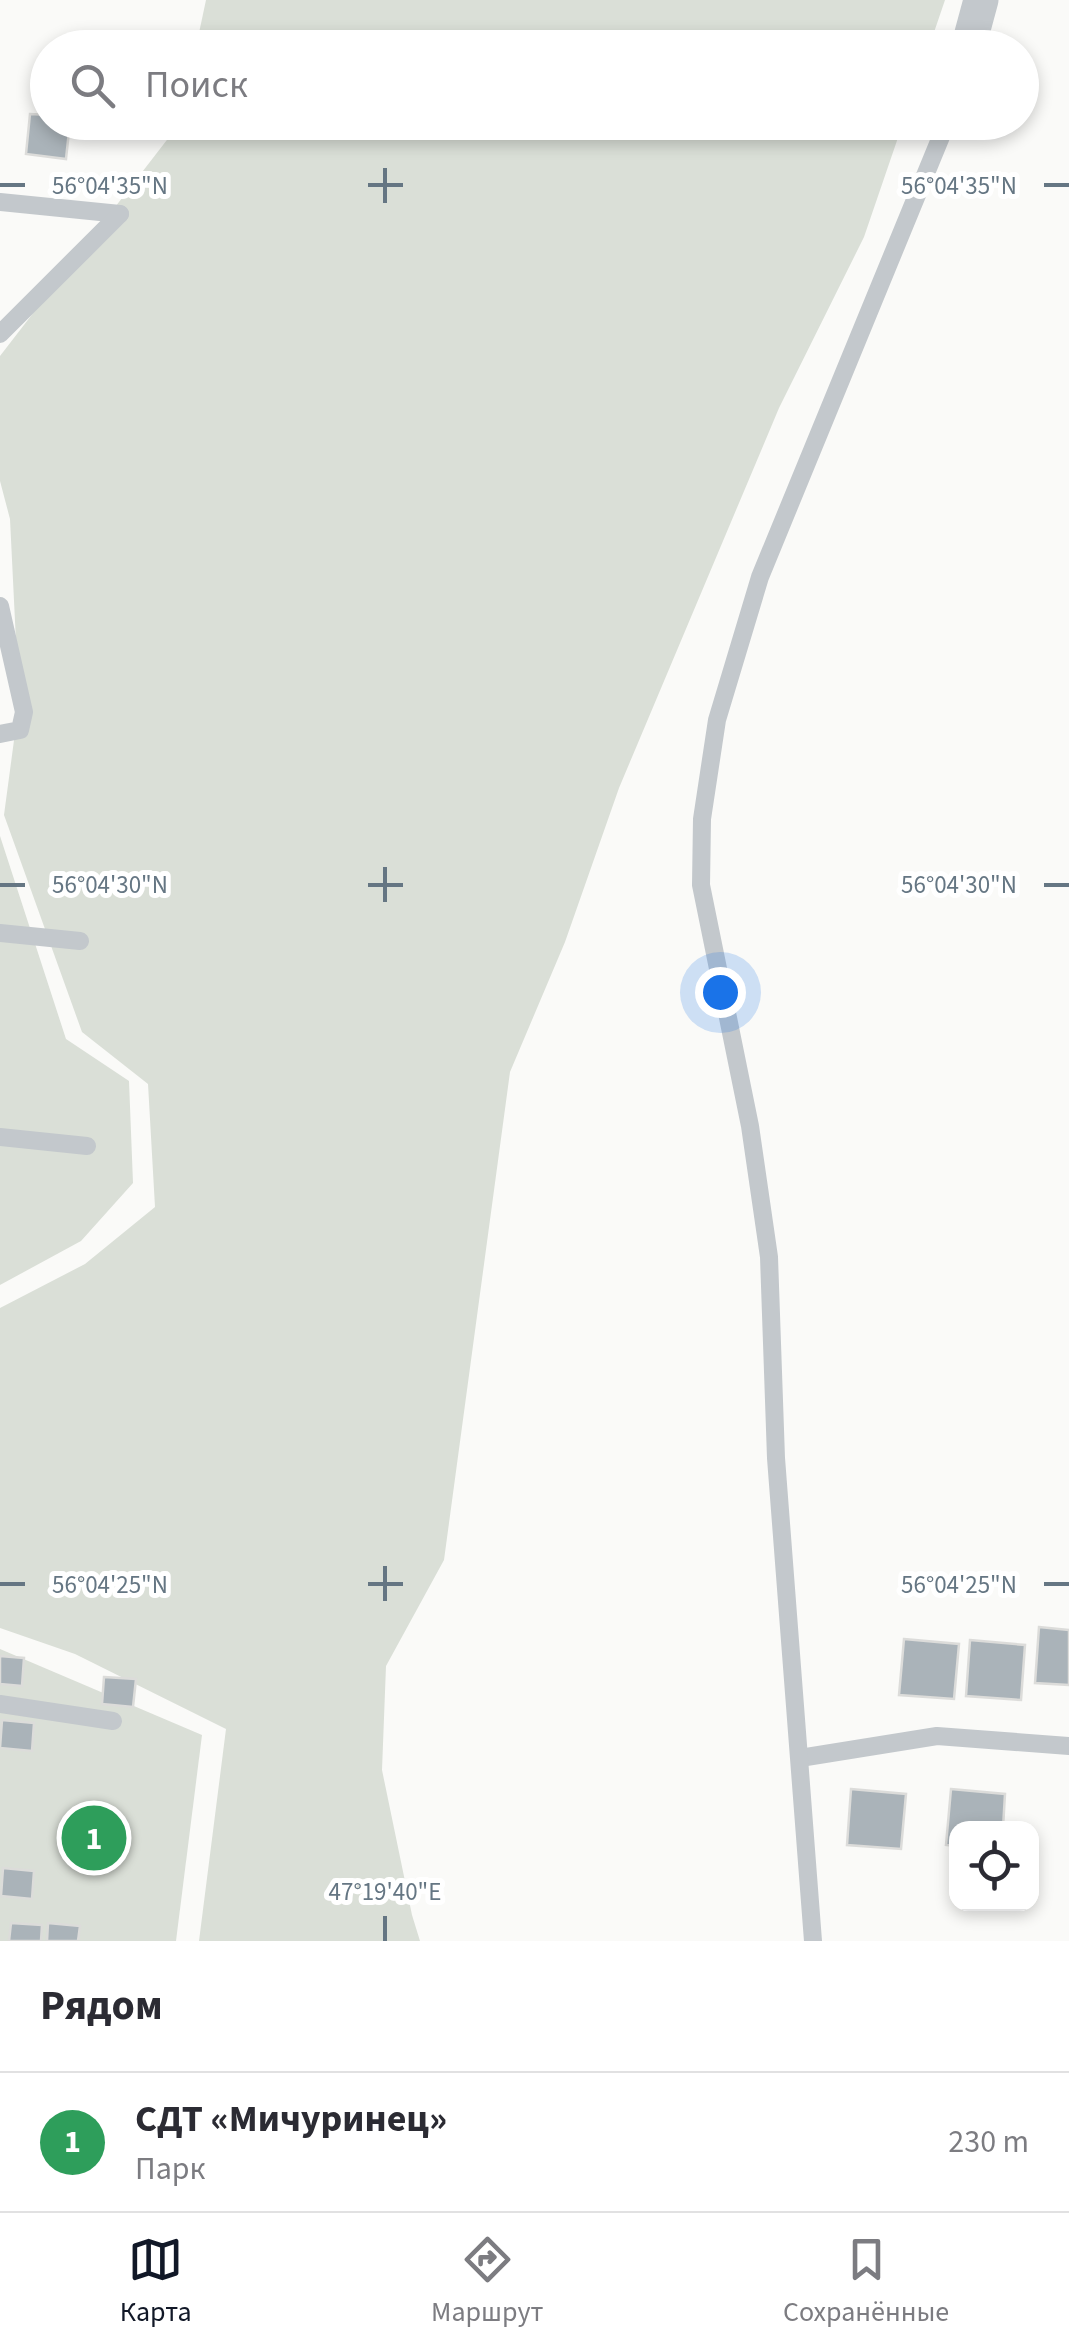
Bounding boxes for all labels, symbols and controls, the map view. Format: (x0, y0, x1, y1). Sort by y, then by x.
search box (30, 30, 1039, 140)
icon: search (65, 58, 120, 113)
text: Поиск (145, 58, 248, 112)
text: 56°04'35"N (52, 168, 168, 204)
text: 56°04'35"N (901, 168, 1017, 204)
text: 56°04'30"N (52, 867, 168, 903)
text: 56°04'30"N (901, 867, 1017, 903)
your location (695, 967, 746, 1018)
text: 56°04'25"N (52, 1567, 168, 1603)
text: 56°04'25"N (901, 1567, 1017, 1603)
pin: 1 (62, 1800, 126, 1876)
map controls (949, 1821, 1039, 1911)
button: locate (949, 1821, 1039, 1911)
text: 47°19'40"E (329, 1874, 441, 1910)
text: Рядом (40, 1976, 163, 2036)
text: СДТ «Мичуринец» (135, 2092, 447, 2146)
text: 1 (64, 2119, 81, 2165)
text: 230 m (948, 2119, 1029, 2165)
text: Парк (135, 2146, 205, 2192)
tab: Карта (120, 2232, 192, 2332)
tab: Маршрут (431, 2232, 543, 2332)
tab: Сохранённые (783, 2232, 949, 2332)

